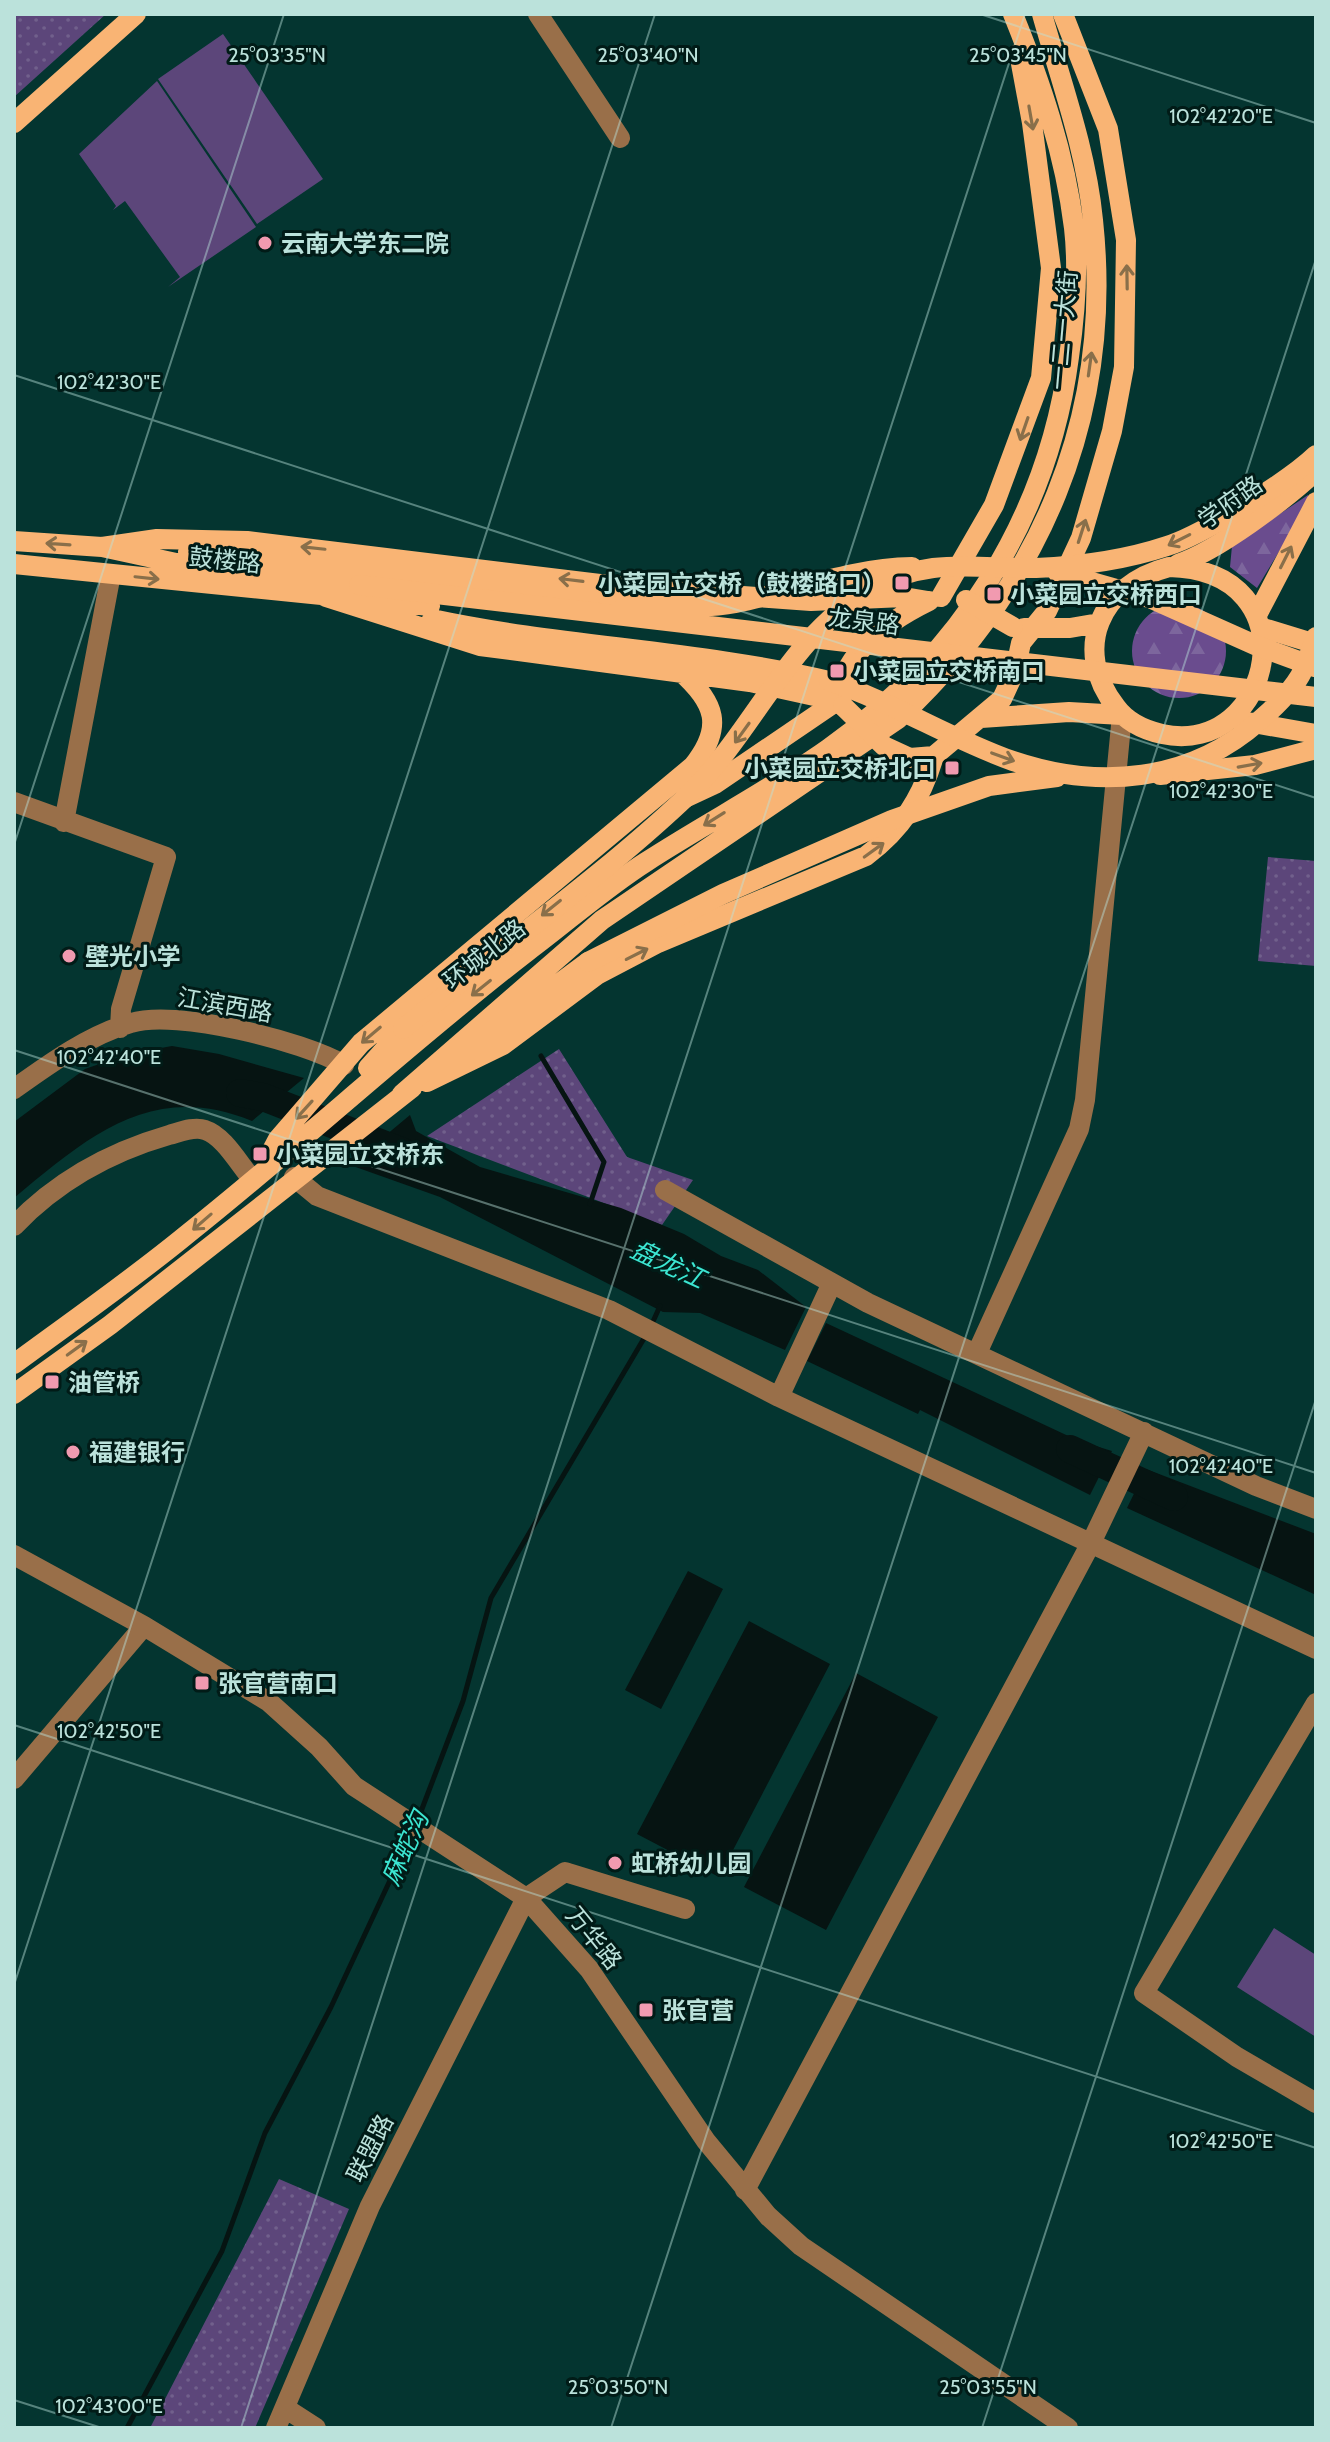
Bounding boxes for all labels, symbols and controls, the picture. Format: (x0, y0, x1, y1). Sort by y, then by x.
text: 25°03'35"N (228, 43, 326, 67)
text: 25°03'40"N (598, 43, 699, 67)
text: 25°03'45"N (969, 43, 1067, 67)
text: 102°42'20"E (1169, 104, 1273, 128)
one-way arrow (1025, 105, 1040, 130)
place label: 云南大学东二院 (281, 229, 449, 258)
marker: 云南大学东二院 (256, 234, 274, 252)
one-way arrow (1120, 264, 1135, 291)
street label: 一二一大街 (1043, 269, 1083, 391)
one-way arrow (1083, 352, 1098, 377)
text: 102°42'30"E (57, 370, 161, 394)
one-way arrow (1016, 417, 1031, 442)
street label: 学府路 (1192, 469, 1268, 535)
one-way arrow (1076, 519, 1091, 544)
one-way arrow (1167, 533, 1191, 548)
one-way arrow (45, 536, 72, 551)
one-way arrow (300, 541, 327, 556)
street label: 鼓楼路 (188, 542, 262, 578)
one-way arrow (1279, 546, 1295, 570)
place label: 小菜园立交桥（鼓楼路口） (598, 569, 886, 598)
one-way arrow (133, 570, 160, 585)
one-way arrow (559, 572, 584, 587)
marker: 小菜园立交桥（鼓楼路口） (893, 574, 911, 592)
place label: 小菜园立交桥西口 (1010, 580, 1202, 609)
marker: 小菜园立交桥西口 (985, 585, 1003, 603)
street label: 龙泉路 (827, 602, 901, 640)
place label: 小菜园立交桥南口 (853, 657, 1045, 686)
marker: 小菜园立交桥南口 (828, 662, 846, 680)
one-way arrow (733, 721, 750, 743)
one-way arrow (990, 751, 1015, 765)
place label: 小菜园立交桥北口 (744, 754, 936, 783)
one-way arrow (1236, 757, 1262, 772)
marker: 小菜园立交桥北口 (943, 759, 961, 777)
text: 102°42'30"E (1169, 779, 1273, 803)
one-way arrow (703, 812, 726, 828)
one-way arrow (863, 841, 885, 858)
one-way arrow (541, 899, 562, 917)
street label: 环城北路 (437, 913, 531, 995)
place label: 壁光小学 (85, 942, 181, 971)
one-way arrow (625, 946, 648, 962)
marker: 壁光小学 (60, 947, 78, 965)
one-way arrow (471, 979, 492, 997)
street label: 江滨西路 (175, 982, 275, 1028)
one-way arrow (362, 1026, 382, 1044)
text: 102°42'40"E (57, 1045, 161, 1069)
one-way arrow (295, 1100, 313, 1120)
place label: 小菜园立交桥东 (276, 1140, 444, 1169)
marker: 小菜园立交桥东 (251, 1145, 269, 1163)
one-way arrow (192, 1213, 213, 1231)
water label: 盘龙江 (626, 1233, 713, 1296)
one-way arrow (66, 1340, 88, 1356)
place label: 油管桥 (68, 1368, 140, 1397)
marker: 油管桥 (43, 1373, 61, 1391)
place label: 福建银行 (89, 1438, 185, 1467)
marker: 福建银行 (64, 1443, 82, 1461)
text: 102°42'40"E (1169, 1454, 1273, 1478)
place label: 张官营南口 (218, 1669, 338, 1698)
marker: 张官营南口 (193, 1674, 211, 1692)
text: 102°42'50"E (57, 1719, 161, 1743)
water label: 麻蛇沟 (375, 1803, 437, 1890)
place label: 虹桥幼儿园 (631, 1849, 751, 1878)
marker: 虹桥幼儿园 (606, 1854, 624, 1872)
street label: 万华路 (560, 1901, 628, 1975)
place label: 张官营 (662, 1996, 734, 2025)
marker: 张官营 (637, 2001, 655, 2019)
street label: 联盟路 (341, 2109, 399, 2187)
text: 102°42'50"E (1169, 2129, 1273, 2153)
text: 25°03'50"N (568, 2375, 668, 2399)
text: 25°03'55"N (939, 2375, 1037, 2399)
text: 102°43'00"E (55, 2394, 163, 2418)

